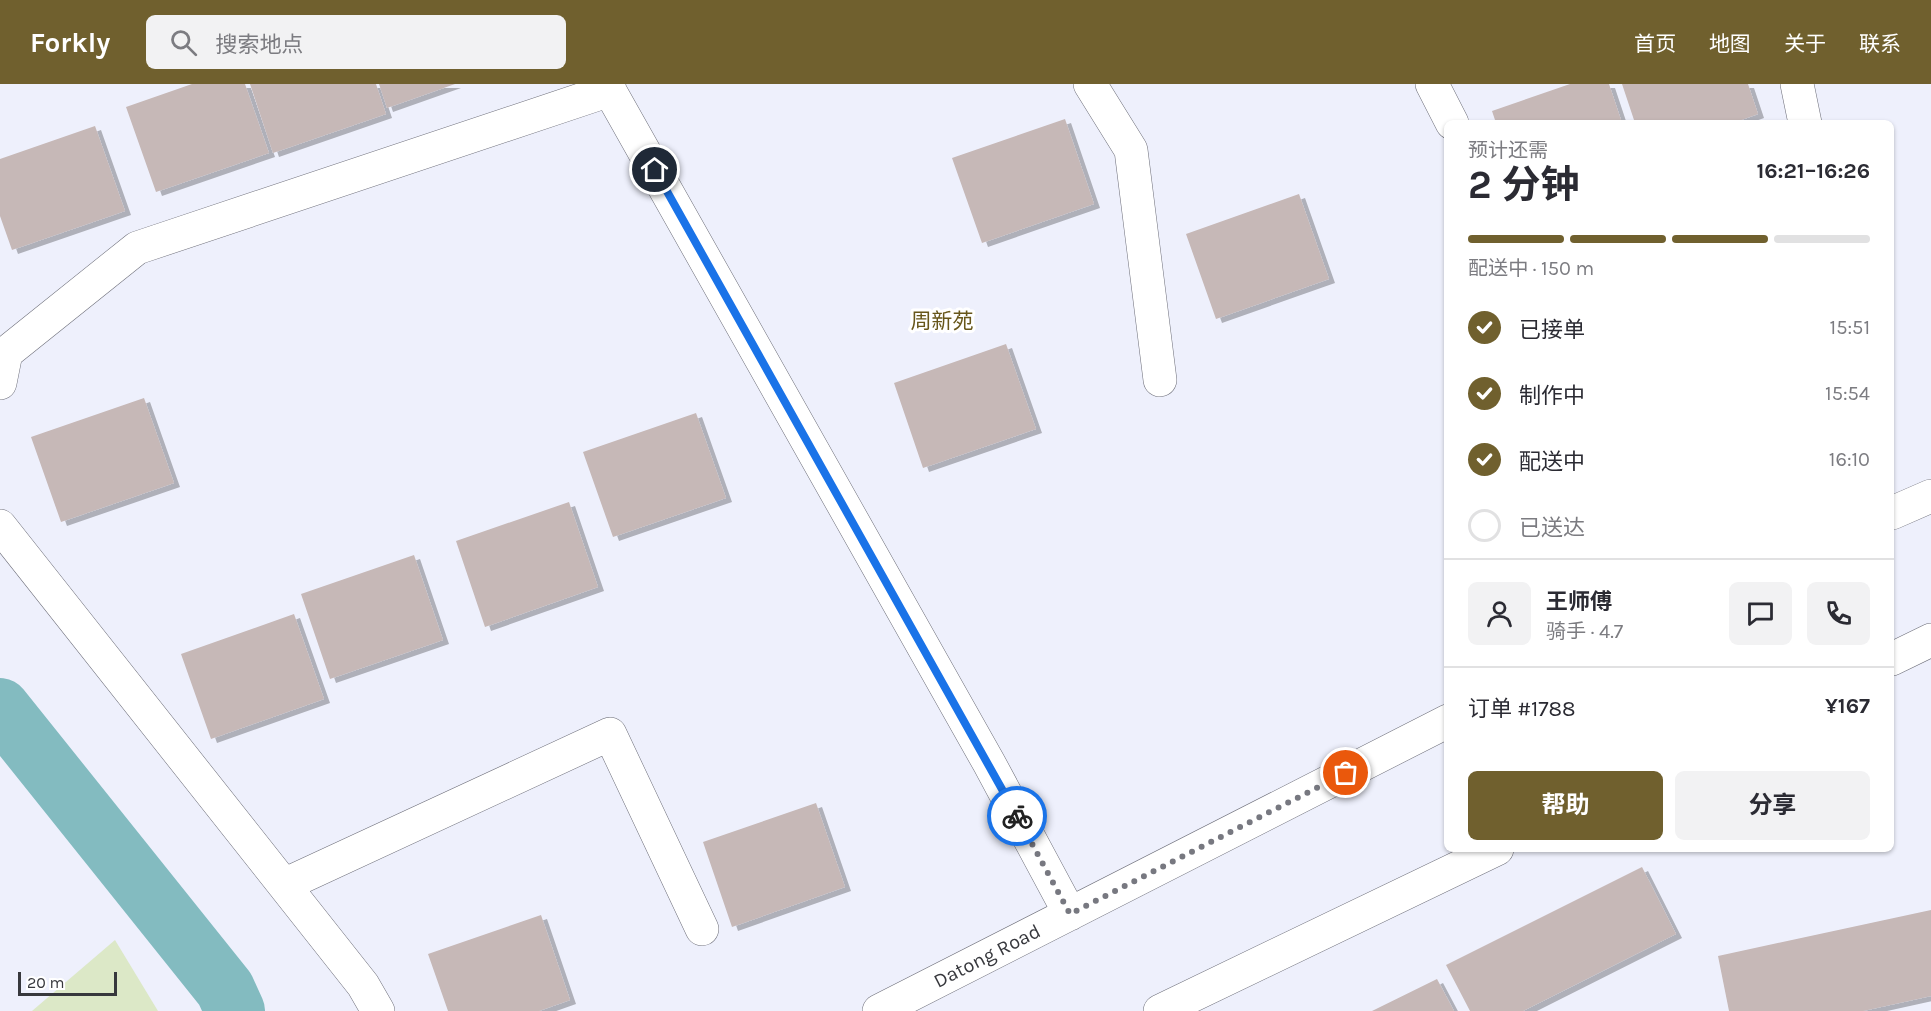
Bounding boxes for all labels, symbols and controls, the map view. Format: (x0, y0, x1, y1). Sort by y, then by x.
search box (146, 15, 566, 69)
text: Forkly (30, 26, 110, 59)
icon: search (167, 26, 200, 59)
text: 搜索地点 (215, 32, 303, 58)
text: 首页 (1634, 32, 1676, 56)
text: 地图 (1709, 32, 1751, 56)
text: 关于 (1784, 32, 1826, 56)
text: 联系 (1859, 32, 1901, 56)
text: 预计还需 (1468, 139, 1548, 162)
pin (629, 144, 680, 195)
icon: home (638, 153, 671, 186)
text: 16:21–16:26 (1756, 158, 1870, 184)
text: 2 分钟 (1468, 162, 1579, 208)
text: 配送中 · 150 m (1468, 257, 1594, 280)
district label: 周新苑 (911, 309, 974, 333)
icon: check (1468, 311, 1501, 344)
text: 15:51 (1830, 316, 1870, 339)
text: 已接单 (1519, 317, 1585, 343)
icon: check (1468, 377, 1501, 410)
text: 15:54 (1825, 382, 1870, 405)
text: 制作中 (1519, 383, 1585, 409)
icon: check (1468, 443, 1501, 476)
text: 16:10 (1829, 448, 1870, 471)
text: 配送中 (1519, 449, 1585, 475)
text: 已送达 (1519, 515, 1585, 541)
button: person (1468, 582, 1531, 645)
button: chat (1729, 582, 1792, 645)
button: phone (1807, 582, 1870, 645)
text: 王师傅 (1546, 589, 1612, 615)
text: 骑手 · 4.7 (1546, 620, 1623, 643)
text: ¥167 (1825, 693, 1870, 719)
text: 订单 #1788 (1468, 696, 1576, 722)
pin (1320, 747, 1371, 798)
icon: bag (1329, 756, 1362, 789)
button: 帮助 (1468, 771, 1663, 840)
button: 分享 (1675, 771, 1870, 840)
courier (987, 786, 1047, 846)
icon: bike (1001, 800, 1034, 833)
street label: Datong Road (930, 919, 1044, 993)
scale bar (18, 969, 117, 996)
text: 20 m (27, 973, 65, 992)

